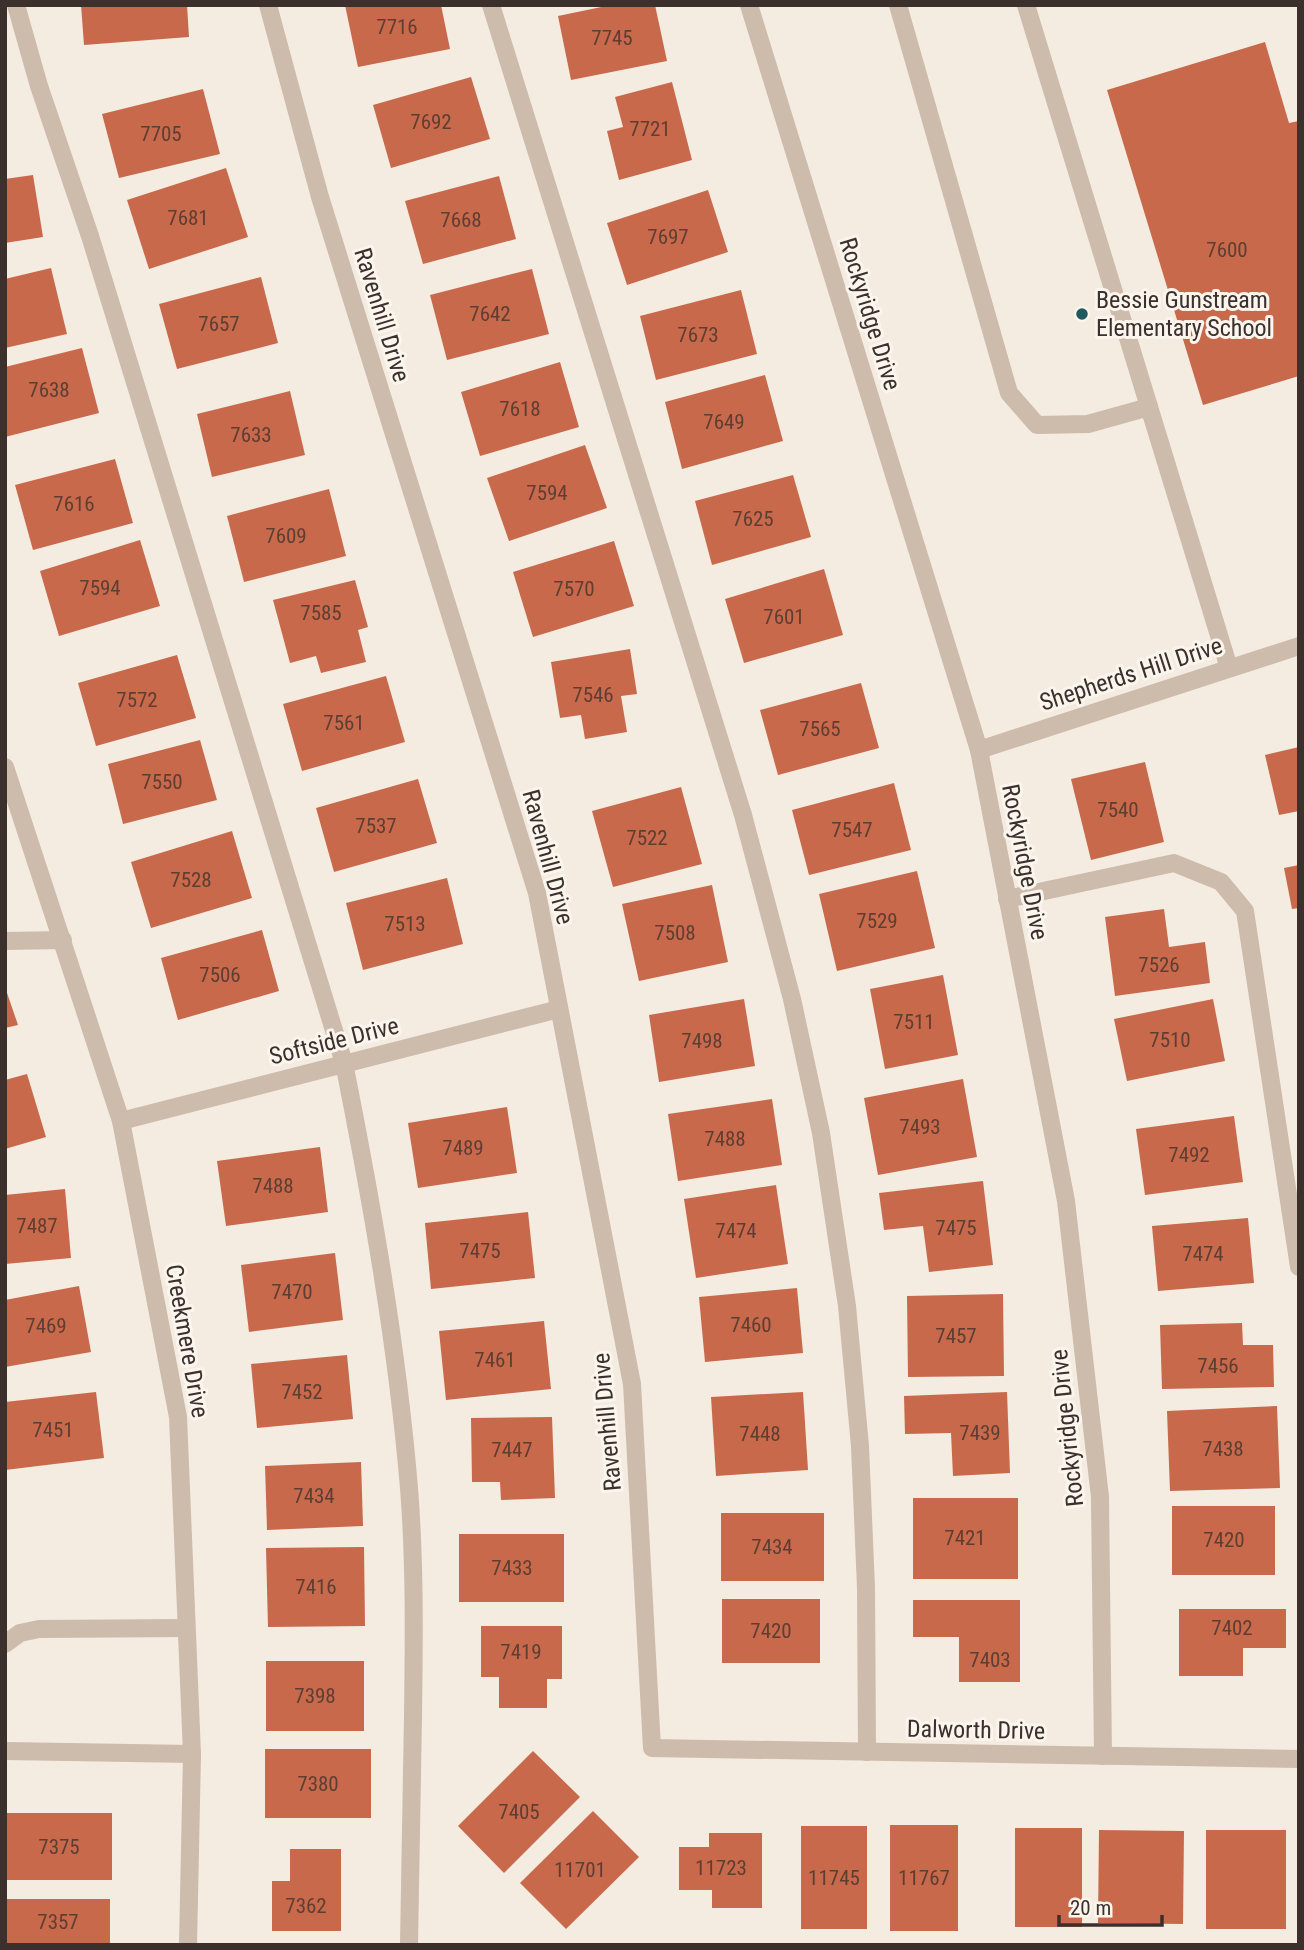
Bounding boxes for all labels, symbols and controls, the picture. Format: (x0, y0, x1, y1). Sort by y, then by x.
house number: 7716 (376, 15, 418, 39)
house number: 7745 (591, 26, 633, 50)
house number: 7692 (410, 110, 452, 134)
house number: 7721 (629, 117, 671, 141)
house number: 7705 (140, 122, 182, 146)
house number: 7681 (167, 206, 209, 230)
house number: 7668 (440, 208, 482, 232)
house number: 7697 (647, 225, 689, 249)
street label: Rockyridge Drive (834, 234, 906, 394)
house number: 7600 (1206, 238, 1248, 262)
street label: Ravenhill Drive (348, 245, 416, 385)
place label: Bessie Gunstream Elementary School (1096, 286, 1272, 342)
house number: 7642 (469, 302, 511, 326)
marker: Bessie Gunstream Elementary School (1074, 306, 1090, 322)
house number: 7657 (198, 312, 240, 336)
house number: 7673 (677, 323, 719, 347)
house number: 7638 (28, 378, 70, 402)
house number: 7618 (499, 397, 541, 421)
house number: 7649 (703, 410, 745, 434)
house number: 7633 (230, 423, 272, 447)
house number: 7594 (526, 481, 568, 505)
house number: 7616 (53, 492, 95, 516)
house number: 7625 (732, 507, 774, 531)
house number: 7609 (265, 524, 307, 548)
house number: 7594 (79, 576, 121, 600)
house number: 7570 (553, 577, 595, 601)
house number: 7585 (300, 601, 342, 625)
house number: 7601 (763, 605, 805, 629)
street label: Shepherds Hill Drive (1036, 631, 1226, 717)
house number: 7546 (572, 683, 614, 707)
house number: 7572 (116, 688, 158, 712)
house number: 7561 (323, 711, 365, 735)
house number: 7565 (799, 717, 841, 741)
house number: 7550 (141, 770, 183, 794)
street label: Rockyridge Drive (996, 782, 1054, 942)
street label: Ravenhill Drive (517, 786, 579, 928)
house number: 7540 (1097, 798, 1139, 822)
house number: 7537 (355, 814, 397, 838)
house number: 7547 (831, 818, 873, 842)
house number: 7522 (626, 826, 668, 850)
house number: 7528 (170, 868, 212, 892)
house number: 7529 (856, 909, 898, 933)
house number: 7513 (384, 912, 426, 936)
house number: 7508 (654, 921, 696, 945)
house number: 7526 (1138, 953, 1180, 977)
house number: 7506 (199, 963, 241, 987)
house number: 7511 (893, 1010, 935, 1034)
street label: Softside Drive (266, 1011, 402, 1071)
house number: 7510 (1149, 1028, 1191, 1052)
house number: 7498 (681, 1029, 723, 1053)
house number: 7493 (899, 1115, 941, 1139)
house number: 7488 (704, 1127, 746, 1151)
house number: 7489 (442, 1136, 484, 1160)
house number: 7492 (1168, 1143, 1210, 1167)
house number: 7488 (252, 1174, 294, 1198)
house number: 7487 (16, 1214, 58, 1238)
house number: 7475 (935, 1216, 977, 1240)
house number: 7474 (715, 1219, 757, 1243)
house number: 7475 (459, 1239, 501, 1263)
house number: 7474 (1182, 1242, 1224, 1266)
street label: Creekmere Drive (160, 1262, 214, 1420)
house number: 7470 (271, 1280, 313, 1304)
house number: 7460 (730, 1313, 772, 1337)
house number: 7469 (25, 1314, 67, 1338)
house number: 7457 (935, 1324, 977, 1348)
house number: 7461 (474, 1348, 516, 1372)
street label: Rockyridge Drive (1045, 1348, 1089, 1508)
street label: Ravenhill Drive (587, 1352, 627, 1492)
house number: 7456 (1197, 1354, 1239, 1378)
house number: 7452 (281, 1380, 323, 1404)
house number: 7451 (32, 1418, 74, 1442)
house number: 7439 (959, 1421, 1001, 1445)
house number: 7448 (739, 1422, 781, 1446)
house number: 7438 (1202, 1437, 1244, 1461)
house number: 7447 (491, 1438, 533, 1462)
house number: 7434 (293, 1484, 335, 1508)
house number: 7421 (944, 1526, 986, 1550)
house number: 7420 (1203, 1528, 1245, 1552)
house number: 7434 (751, 1535, 793, 1559)
house number: 7433 (491, 1556, 533, 1580)
house number: 7416 (295, 1575, 337, 1599)
house number: 7402 (1211, 1616, 1253, 1640)
house number: 7420 (750, 1619, 792, 1643)
house number: 7419 (500, 1640, 542, 1664)
house number: 7403 (969, 1648, 1011, 1672)
house number: 7398 (294, 1684, 336, 1708)
street label: Dalworth Drive (907, 1715, 1045, 1745)
house number: 7380 (297, 1772, 339, 1796)
house number: 7405 (498, 1800, 540, 1824)
house number: 7375 (38, 1835, 80, 1859)
house number: 11723 (695, 1856, 747, 1880)
house number: 11701 (554, 1858, 606, 1882)
house number: 11745 (808, 1866, 860, 1890)
house number: 11767 (898, 1866, 950, 1890)
scale bar (1059, 1884, 1162, 1928)
house number: 7362 (285, 1894, 327, 1918)
text: 20 m (1070, 1896, 1111, 1920)
house number: 7357 (37, 1910, 79, 1934)

